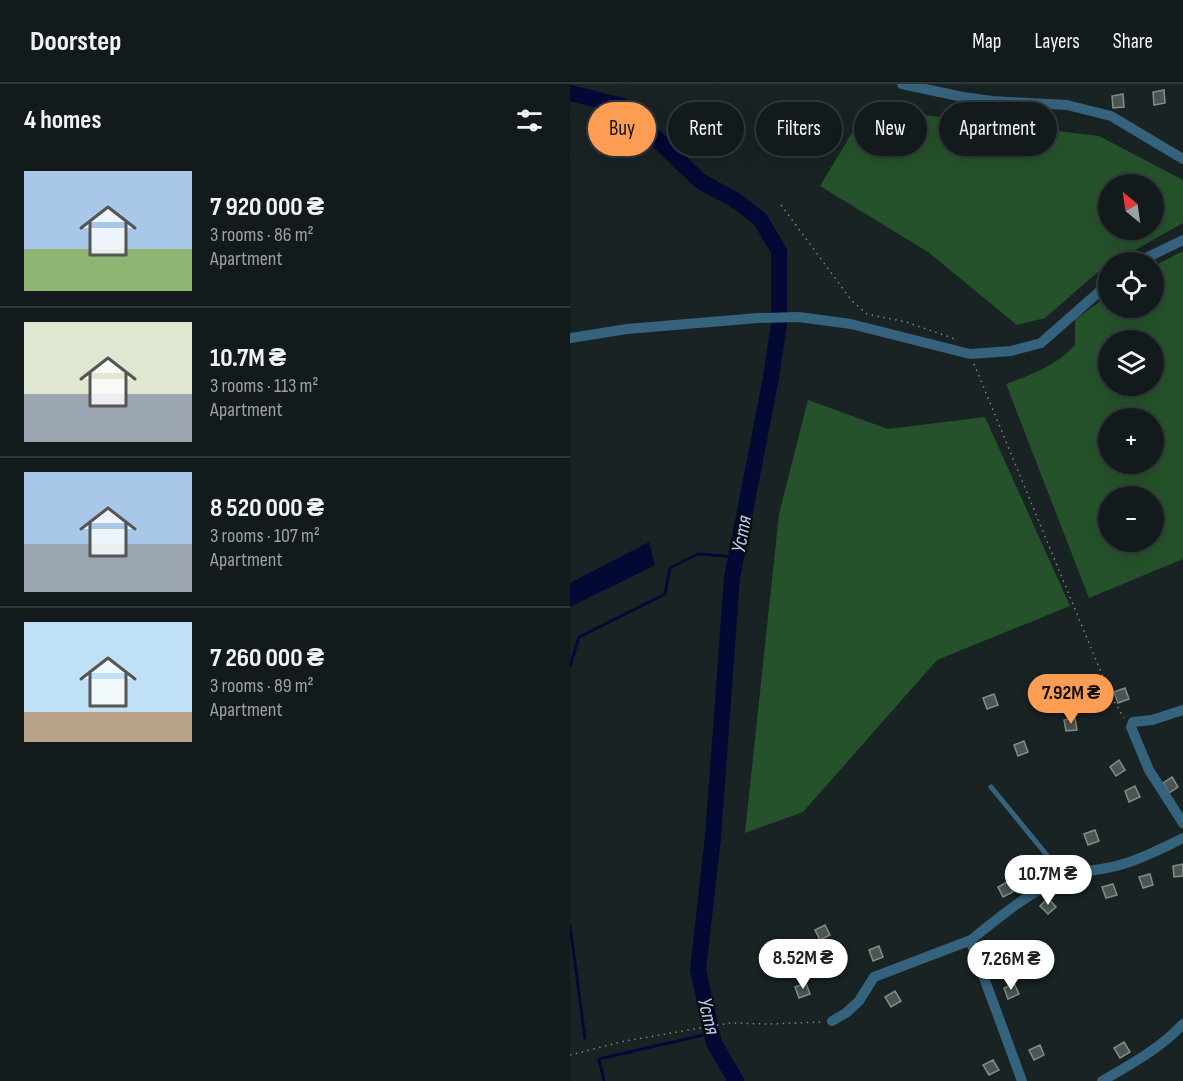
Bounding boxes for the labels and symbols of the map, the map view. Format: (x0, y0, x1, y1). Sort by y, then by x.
north arrow (1098, 174, 1164, 240)
water label: Устя (726, 514, 757, 555)
pin: 7.92M ₴ (1016, 674, 1126, 725)
pin: 10.7M ₴ (993, 855, 1103, 906)
pin: 8.52M ₴ (748, 939, 858, 990)
pin: 7.26M ₴ (956, 940, 1066, 991)
water label: Устя (692, 995, 725, 1037)

